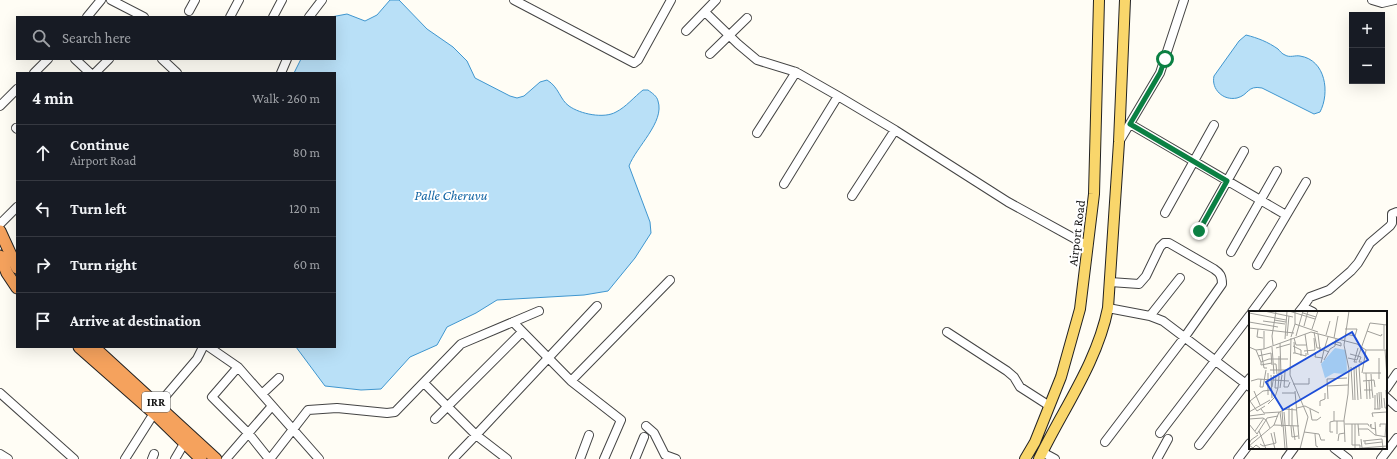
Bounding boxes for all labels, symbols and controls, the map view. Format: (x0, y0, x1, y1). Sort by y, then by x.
map controls (1349, 12, 1385, 84)
button: + (1349, 12, 1385, 48)
search box (16, 16, 336, 60)
icon: search (30, 27, 52, 49)
text: Search here (62, 30, 131, 46)
button: − (1349, 48, 1385, 84)
route start (1156, 50, 1174, 68)
text: 4 min (32, 89, 74, 108)
text: Walk · 260 m (252, 91, 320, 106)
text: Continue (70, 137, 129, 153)
icon: ahead (32, 142, 54, 164)
text: 80 m (293, 145, 320, 160)
text: Airport Road (70, 153, 136, 168)
water label: Palle Cheruvu (414, 187, 488, 203)
icon: left (32, 198, 54, 220)
street label: Airport Road (1065, 199, 1088, 267)
text: Turn left (70, 201, 126, 217)
text: 120 m (289, 201, 320, 216)
route end (1190, 222, 1208, 240)
icon: right (32, 254, 54, 276)
text: Turn right (70, 257, 137, 273)
text: 60 m (293, 257, 320, 272)
icon: arrive (32, 310, 54, 332)
inset map (1249, 311, 1387, 449)
text: Arrive at destination (70, 313, 201, 329)
road number: IRR (142, 392, 170, 412)

